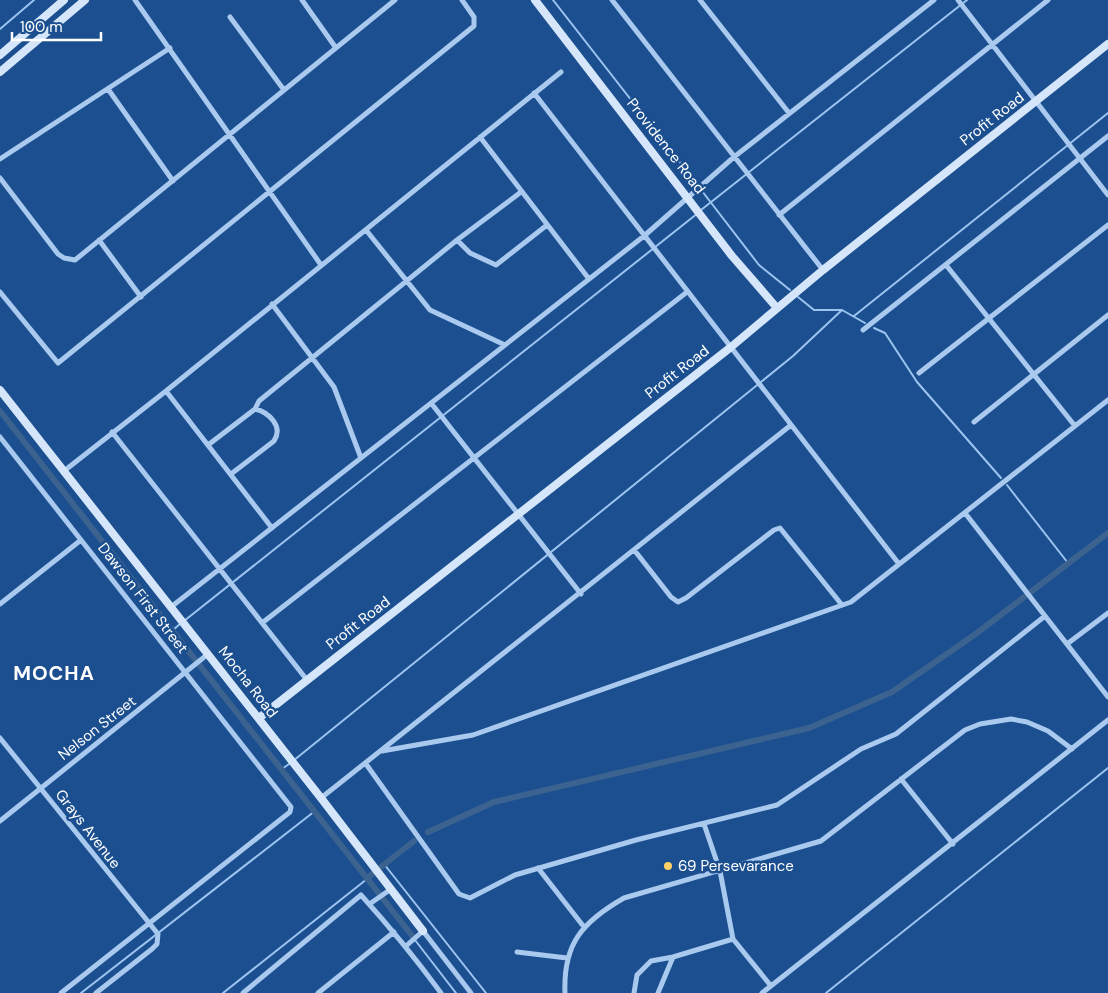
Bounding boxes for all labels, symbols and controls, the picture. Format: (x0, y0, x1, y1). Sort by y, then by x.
scale bar (12, 10, 101, 42)
text: 100 m (20, 17, 63, 37)
street label: Profit Road (956, 88, 1028, 150)
street label: Providence Road (622, 94, 710, 198)
street label: Profit Road (641, 341, 713, 403)
street label: Dawson First Street (93, 538, 193, 658)
street label: Profit Road (322, 592, 394, 654)
street label: Mocha Road (214, 642, 282, 722)
district label: MOCHA (13, 660, 95, 686)
street label: Nelson Street (54, 691, 140, 765)
street label: Grays Avenue (51, 785, 125, 873)
place label: 69 Persevarance (678, 856, 794, 876)
marker: 69 Persevarance (662, 860, 674, 872)

